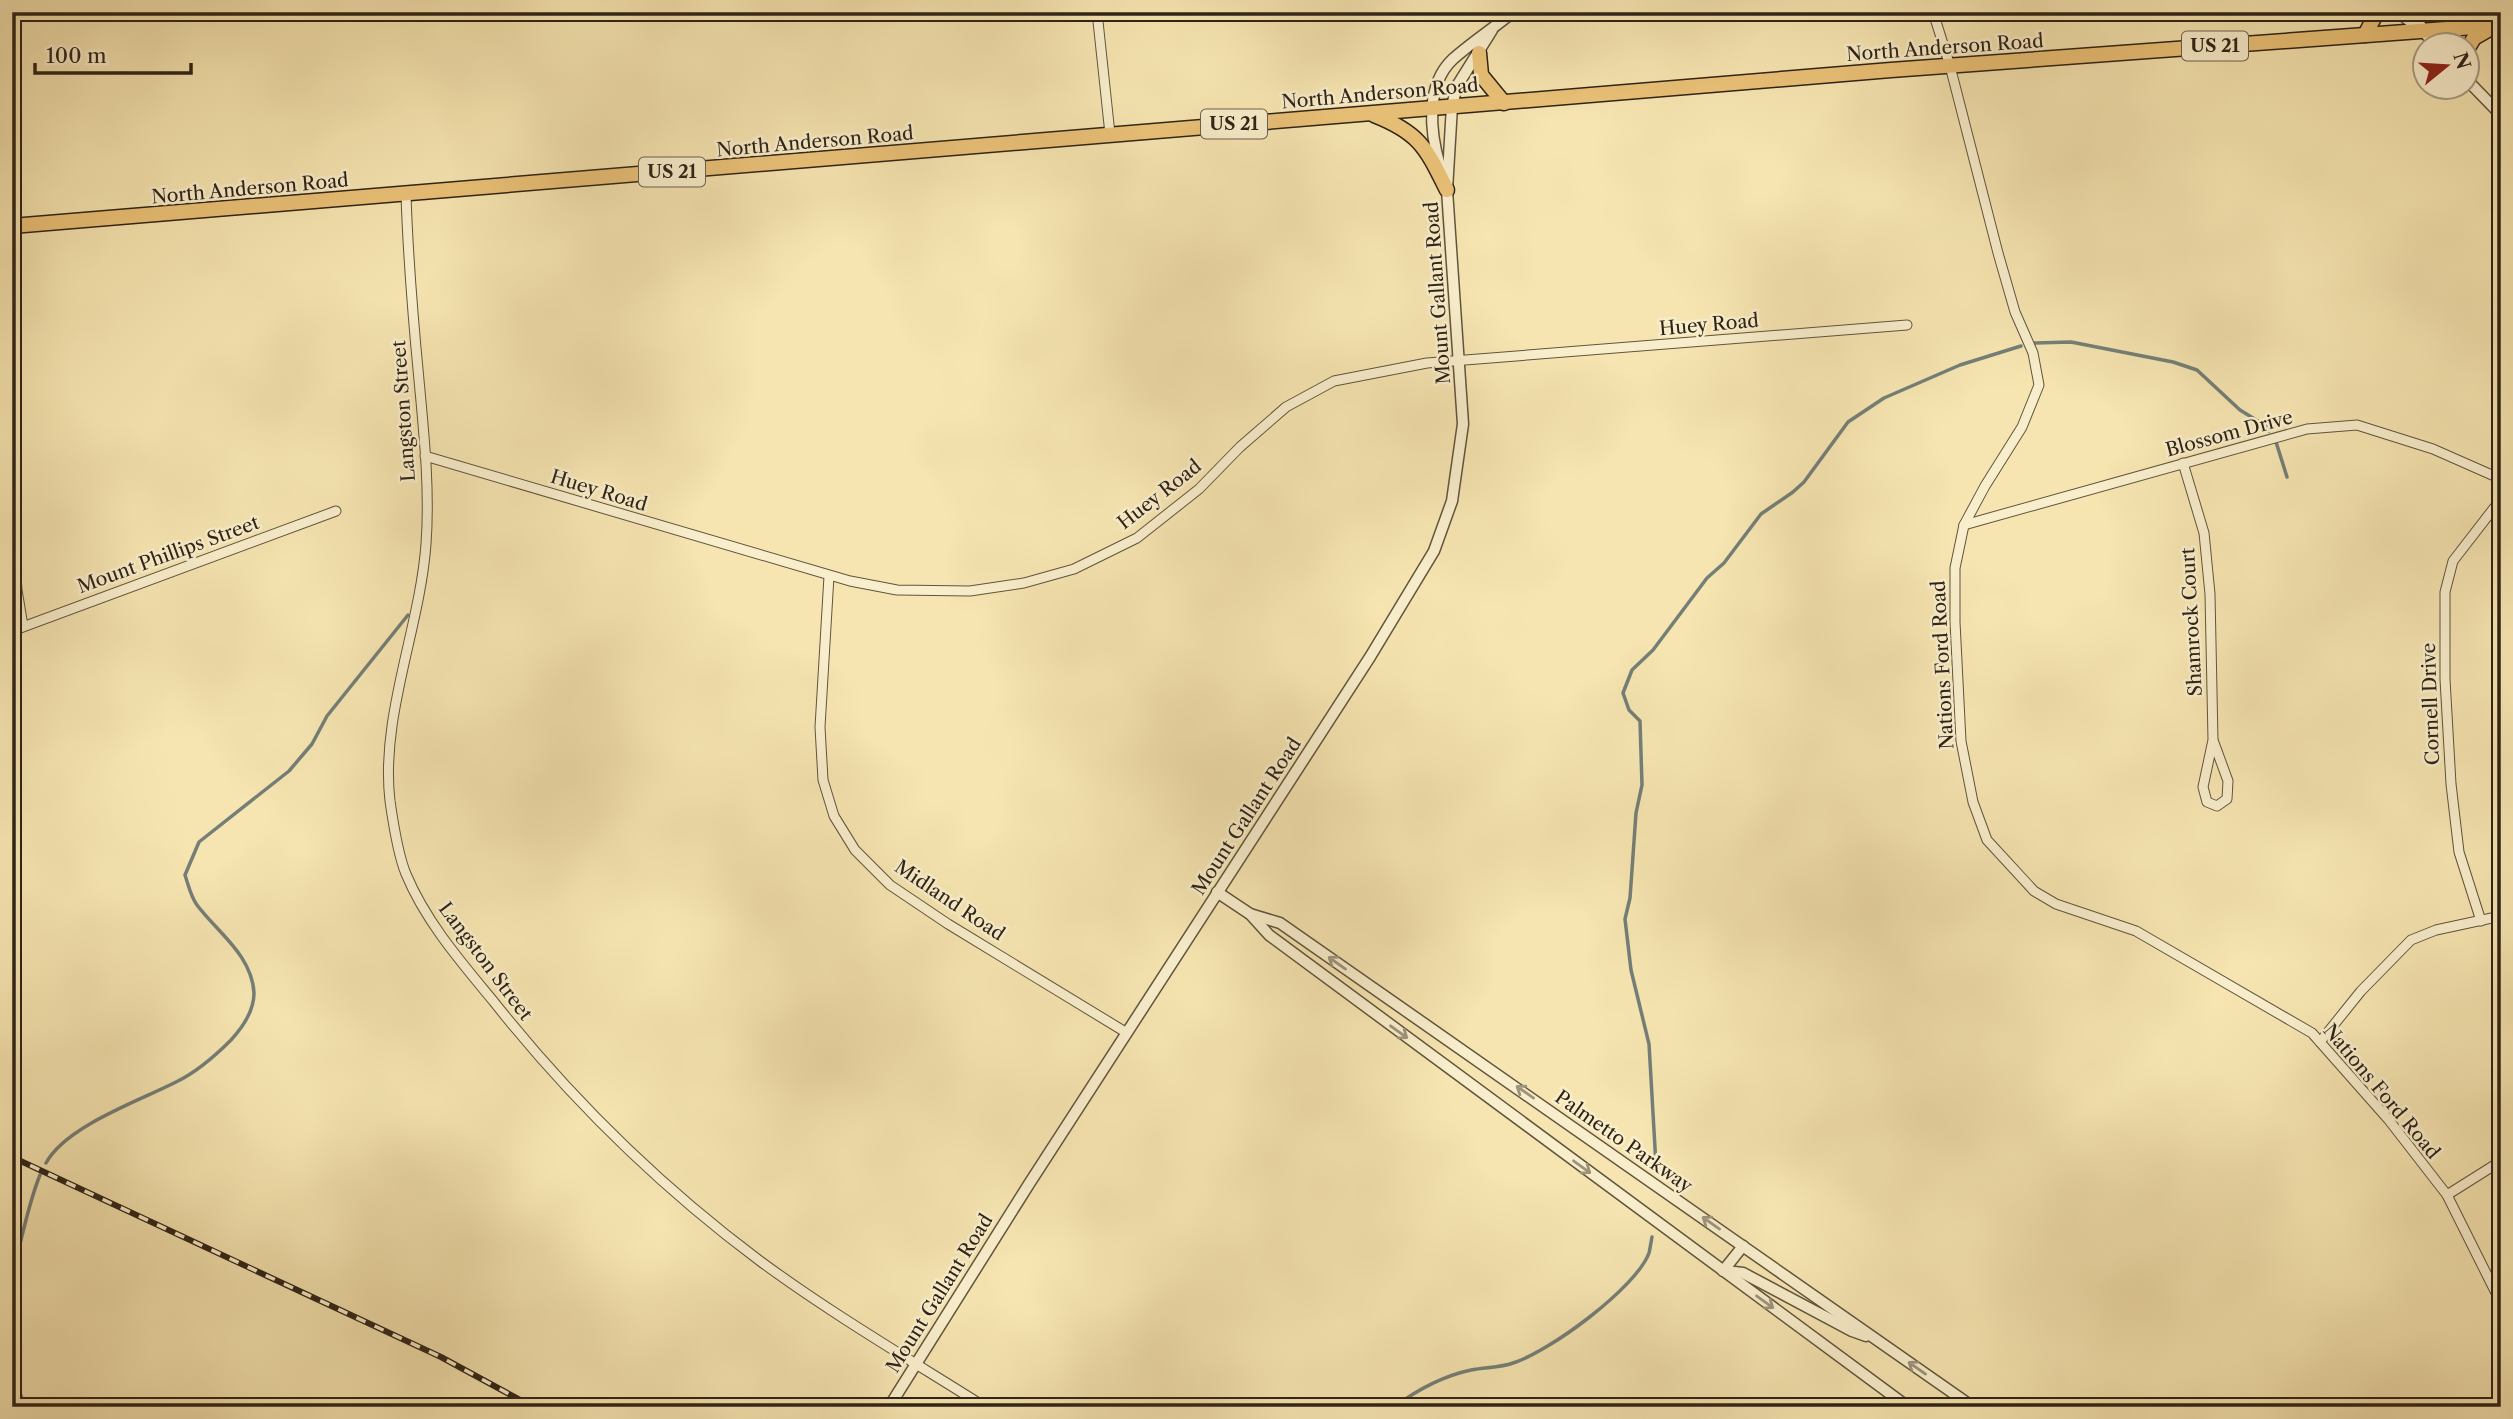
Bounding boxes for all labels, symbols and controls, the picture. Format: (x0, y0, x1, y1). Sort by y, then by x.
street label: North Anderson Road (1846, 29, 2045, 66)
scale bar (35, 32, 191, 76)
road number: US 21 (2182, 32, 2248, 60)
north arrow (2412, 32, 2482, 102)
text: 100 m (46, 43, 107, 68)
text: N (2448, 49, 2475, 72)
street label: North Anderson Road (1281, 73, 1480, 114)
road number: US 21 (1201, 110, 1267, 139)
street label: North Anderson Road (716, 121, 915, 162)
road number: US 21 (639, 158, 705, 187)
street label: North Anderson Road (151, 168, 350, 209)
street label: Mount Gallant Road (1420, 200, 1455, 385)
street label: Huey Road (1658, 309, 1760, 340)
street label: Langston Street (387, 339, 420, 482)
street label: Blossom Drive (2163, 405, 2295, 462)
street label: Huey Road (1113, 454, 1206, 534)
street label: Huey Road (548, 465, 650, 516)
street label: Mount Phillips Street (74, 511, 263, 598)
street label: Shamrock Court (2176, 547, 2207, 697)
street label: Nations Ford Road (1927, 579, 1958, 750)
street label: Cornell Drive (2417, 642, 2444, 766)
street label: Mount Gallant Road (1187, 733, 1306, 899)
street label: Midland Road (890, 855, 1009, 946)
street label: Langston Street (434, 898, 538, 1025)
one-way arrow (1328, 956, 1348, 970)
street label: Nations Ford Road (2318, 1019, 2445, 1164)
one-way arrow (1389, 1024, 1408, 1039)
one-way arrow (1515, 1085, 1535, 1099)
street label: Palmetto Parkway (1551, 1085, 1697, 1198)
one-way arrow (1572, 1160, 1591, 1174)
street label: Mount Gallant Road (881, 1209, 998, 1377)
one-way arrow (1702, 1216, 1721, 1230)
one-way arrow (1755, 1295, 1774, 1309)
one-way arrow (1908, 1361, 1927, 1375)

